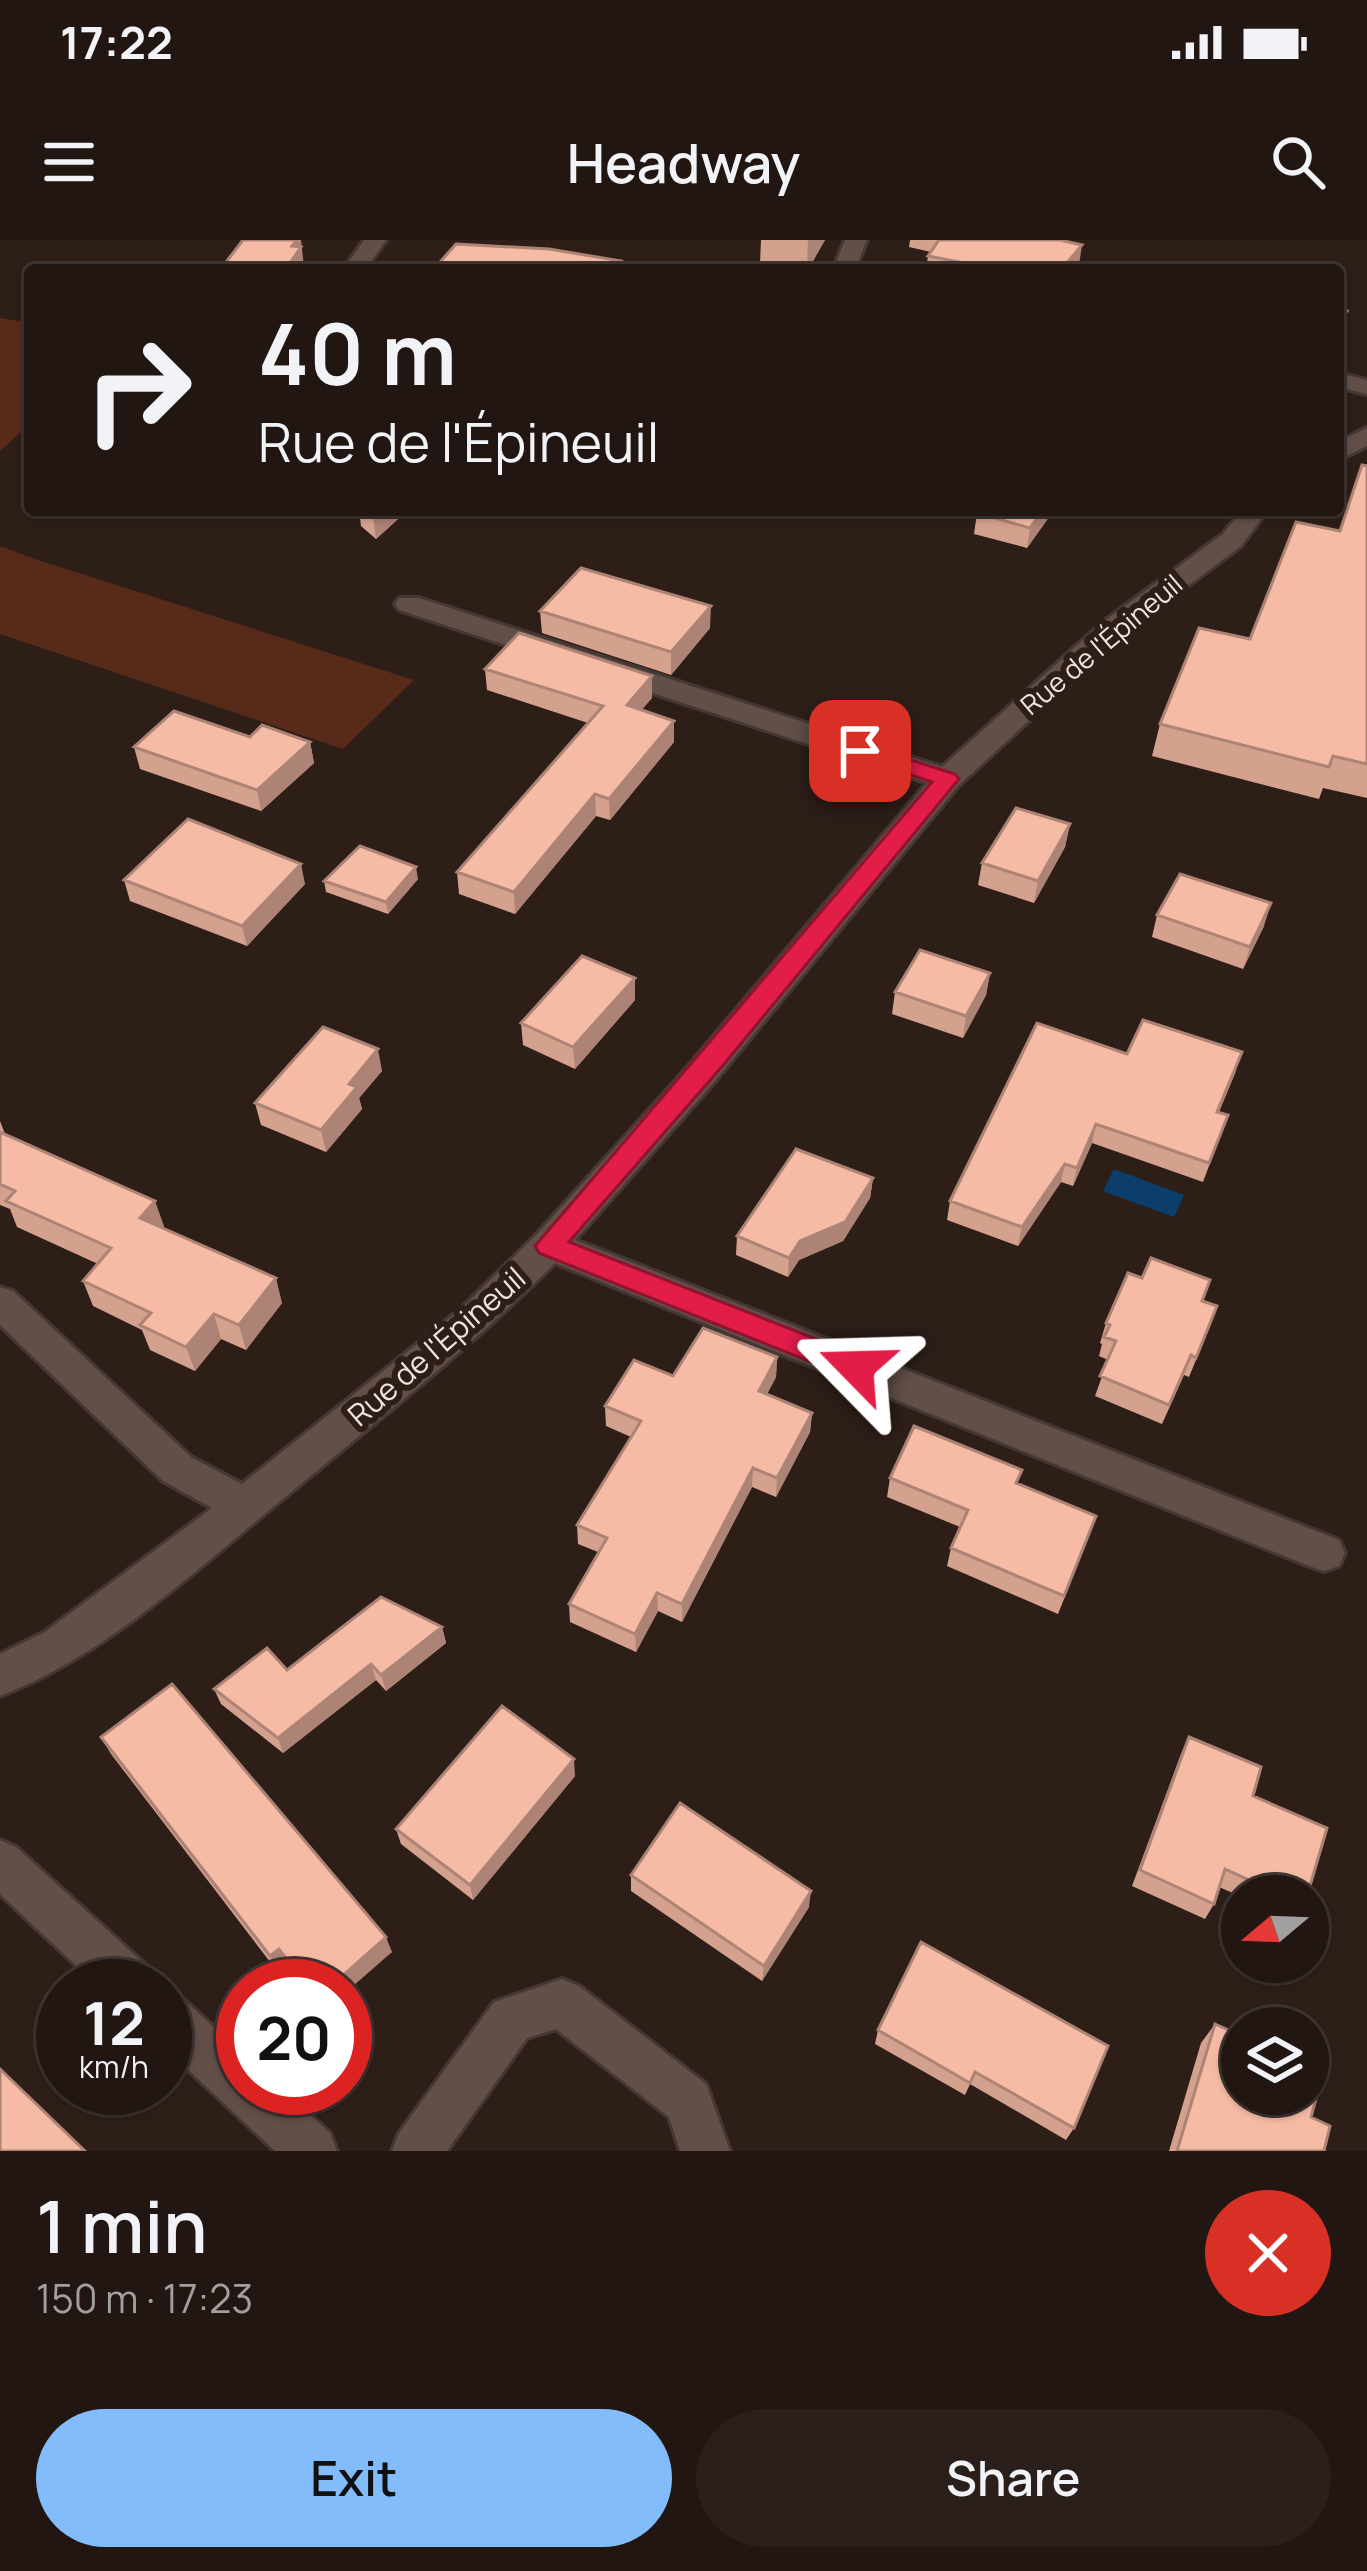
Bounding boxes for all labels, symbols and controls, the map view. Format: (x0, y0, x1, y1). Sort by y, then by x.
text: 17:22 (60, 11, 173, 73)
text: Headway (567, 125, 800, 199)
icon: menu (36, 129, 102, 195)
icon: search (1265, 129, 1331, 195)
text: 40 m (258, 295, 457, 410)
icon: right (60, 312, 216, 468)
text: Rue de l'Épineuil (258, 404, 659, 478)
street label: Rue de l'Épineuil (1012, 565, 1190, 723)
pin (809, 700, 911, 802)
icon: arrive (827, 718, 893, 784)
street label: Rue de l'Épineuil (338, 1257, 534, 1435)
position arrow (793, 1304, 919, 1430)
north arrow (1221, 1875, 1329, 1983)
map controls (1221, 1875, 1329, 2115)
speed limit sign: 20 (216, 1959, 372, 2115)
text: 12 (83, 1981, 145, 2063)
button: layers (1221, 2007, 1329, 2115)
text: km/h (79, 2046, 149, 2087)
text: 1 min (36, 2176, 208, 2275)
button: close (1205, 2190, 1331, 2316)
text: 150 m · 17:23 (36, 2271, 253, 2325)
button: Exit (36, 2409, 672, 2547)
button: Share (696, 2409, 1331, 2547)

